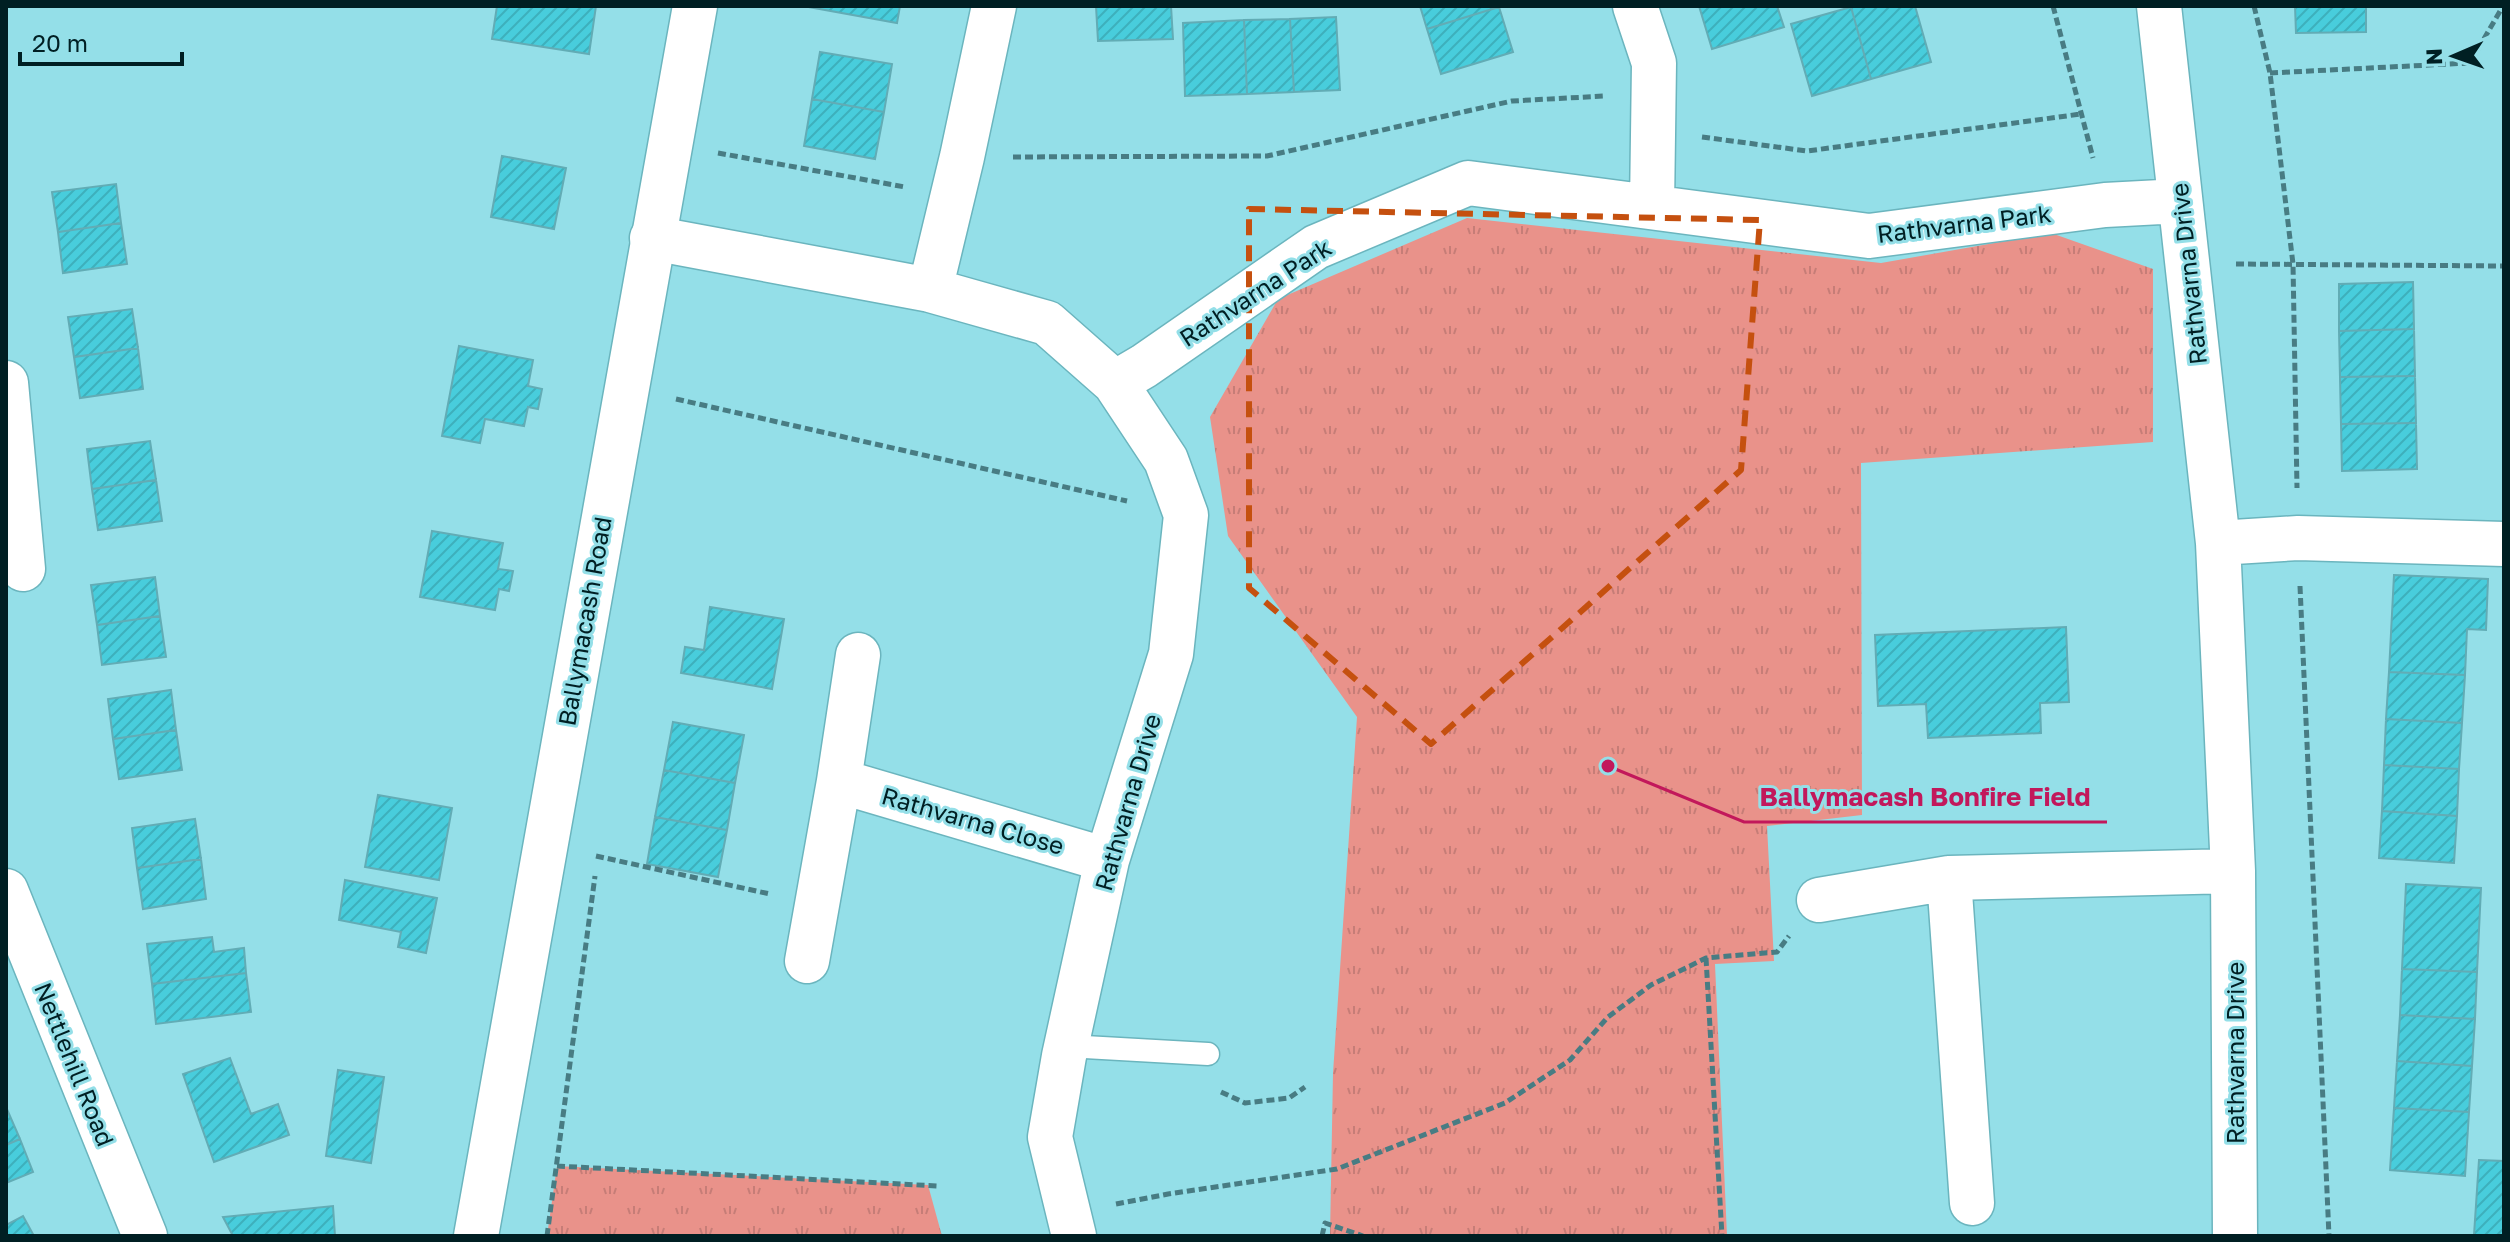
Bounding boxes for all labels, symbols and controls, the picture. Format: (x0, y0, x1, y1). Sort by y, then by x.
scale bar (20, 16, 182, 66)
north arrow (2414, 16, 2494, 96)
text: 20 m (32, 28, 88, 57)
text: N (2420, 48, 2447, 66)
street label: Rathvarna Drive (2164, 182, 2212, 366)
street label: Rathvarna Park (1875, 198, 2053, 248)
street label: Rathvarna Park (1174, 232, 1336, 352)
street label: Ballymacash Road (551, 514, 617, 728)
street label: Rathvarna Drive (1088, 710, 1166, 894)
callout: Ballymacash Bonfire Field (1744, 772, 2107, 822)
street label: Rathvarna Close (879, 780, 1067, 860)
text: Ballymacash Bonfire Field (1760, 781, 2090, 812)
street label: Rathvarna Drive (2220, 962, 2249, 1144)
street label: Nettlehill Road (29, 978, 121, 1150)

